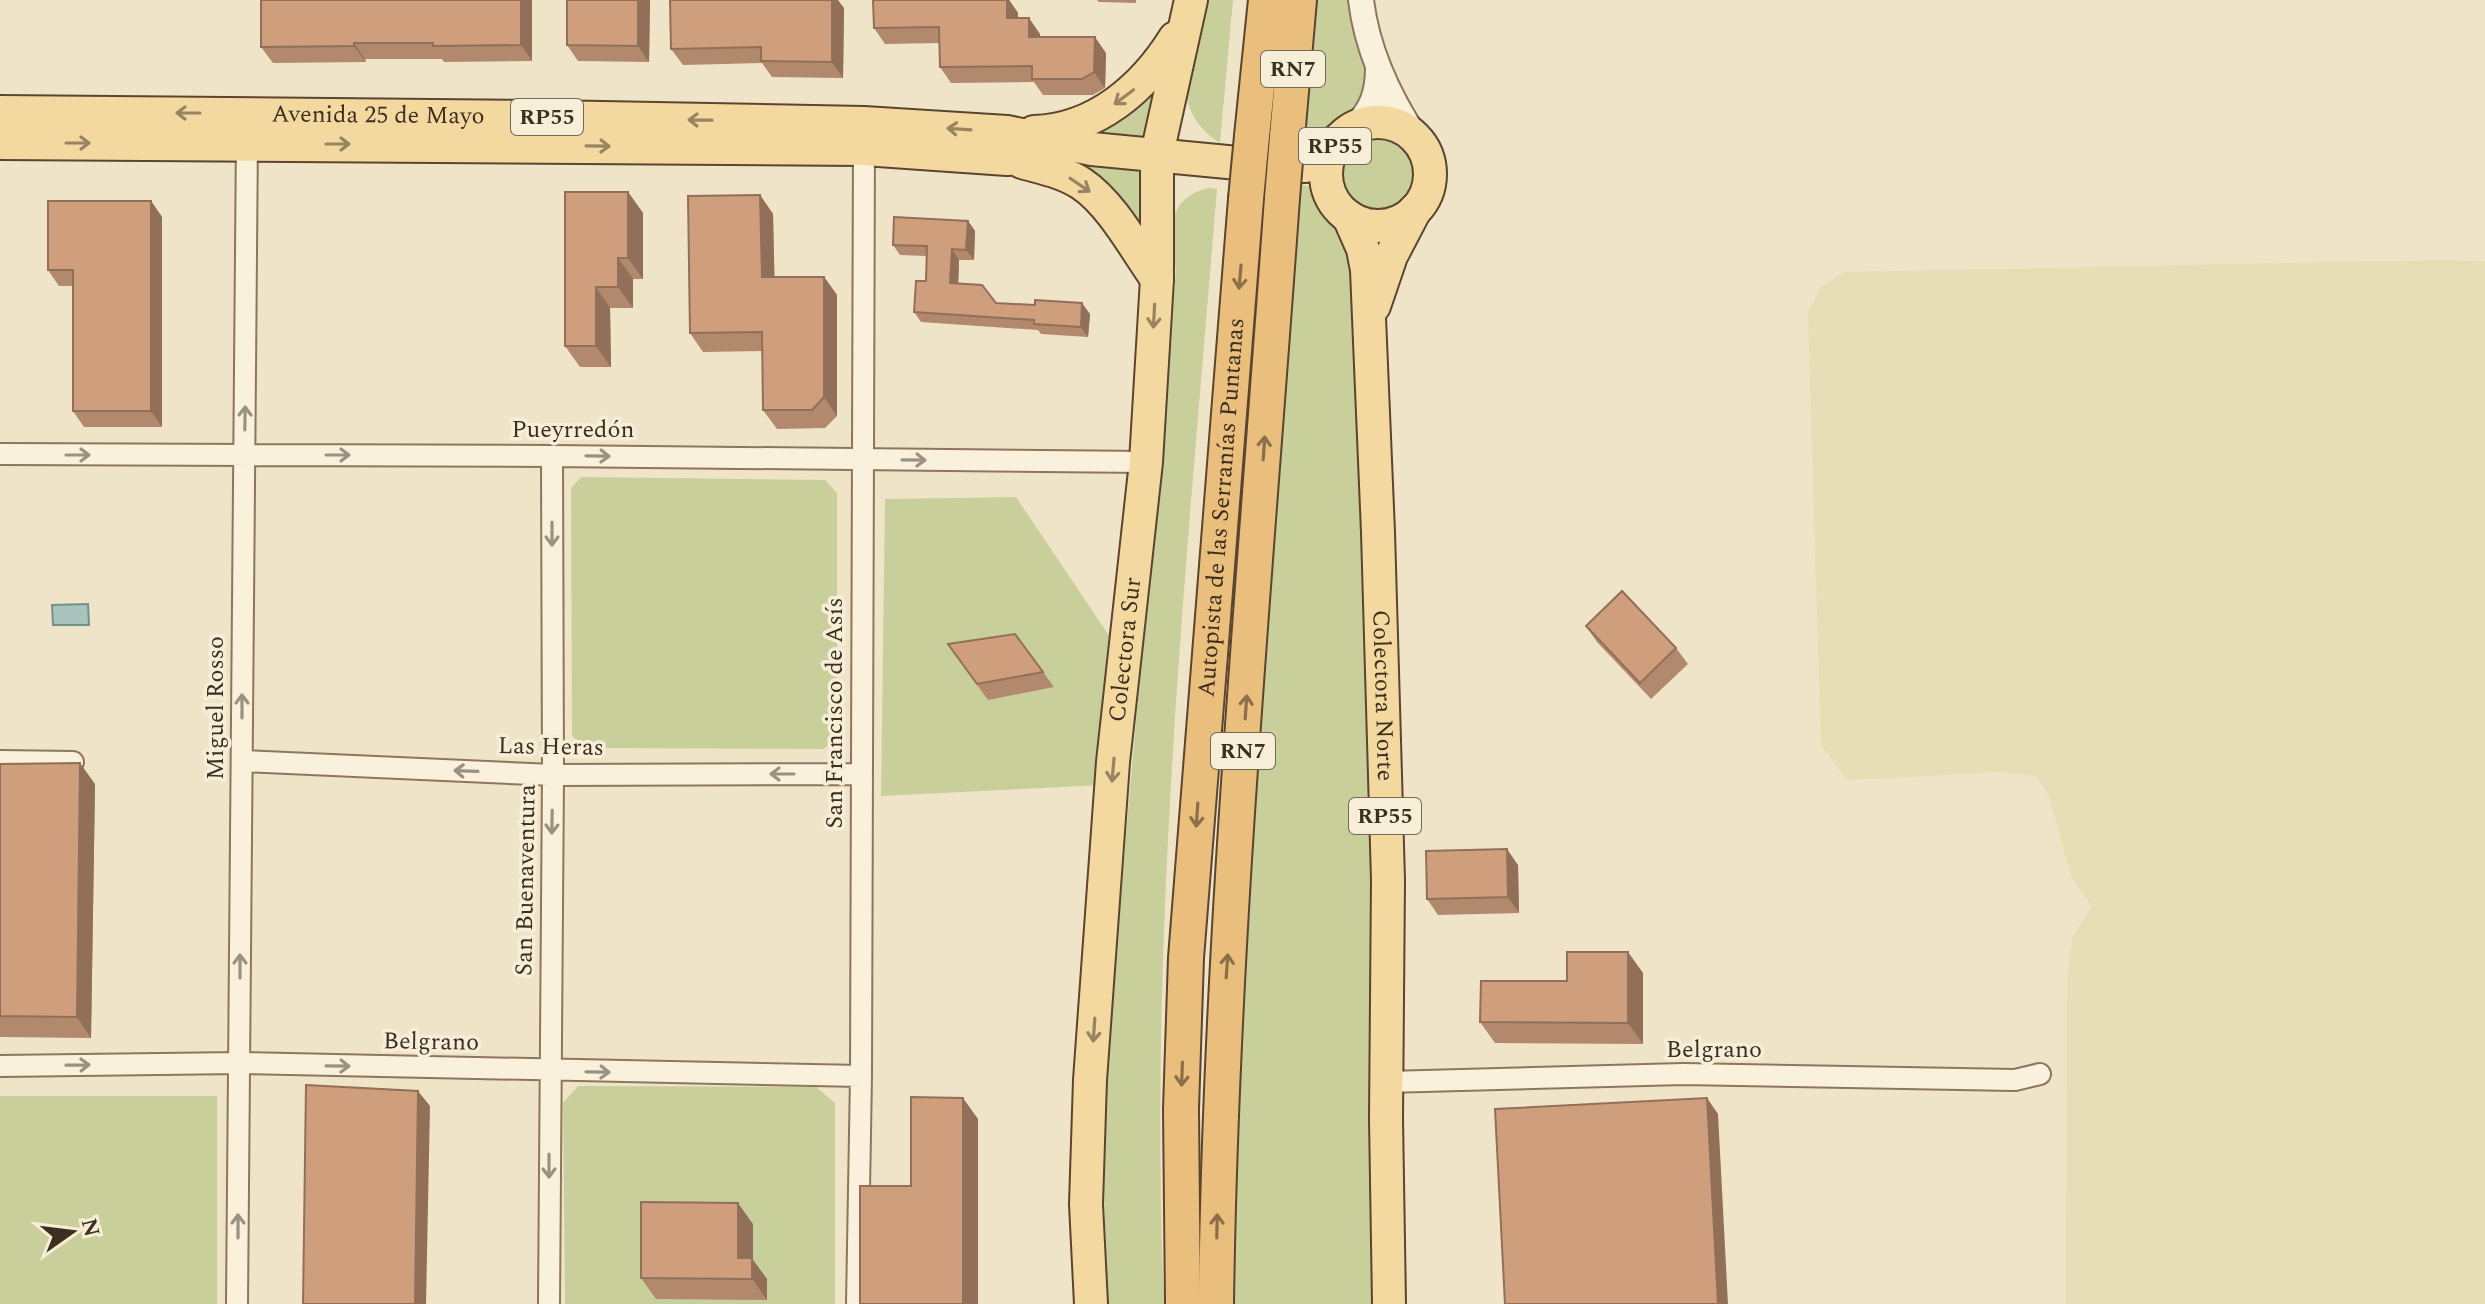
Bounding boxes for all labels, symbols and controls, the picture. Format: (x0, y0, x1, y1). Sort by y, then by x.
road number: RN7 (1261, 51, 1325, 87)
one-way arrow (1114, 88, 1135, 105)
street label: Avenida 25 de Mayo (271, 96, 485, 134)
road number: RP55 (511, 99, 583, 135)
one-way arrow (175, 105, 202, 121)
one-way arrow (687, 112, 714, 128)
one-way arrow (946, 121, 973, 136)
road number: RP55 (1299, 128, 1371, 164)
one-way arrow (64, 135, 91, 151)
one-way arrow (324, 137, 351, 152)
one-way arrow (584, 138, 611, 154)
one-way arrow (1068, 177, 1090, 193)
one-way arrow (1232, 263, 1247, 290)
one-way arrow (1147, 302, 1162, 329)
street label: Autopista de las Serranías Puntanas (1189, 316, 1255, 699)
one-way arrow (237, 405, 252, 432)
street label: Pueyrredón (512, 412, 634, 448)
one-way arrow (1257, 435, 1272, 462)
one-way arrow (64, 447, 91, 463)
one-way arrow (324, 447, 351, 463)
one-way arrow (584, 449, 611, 464)
one-way arrow (900, 452, 927, 467)
one-way arrow (544, 520, 560, 547)
street label: Colectora Sur (1100, 575, 1151, 724)
street label: San Francisco de Asís (817, 597, 853, 829)
street label: Colectora Norte (1362, 609, 1403, 782)
street label: Miguel Rosso (198, 636, 234, 780)
one-way arrow (234, 693, 250, 720)
one-way arrow (1239, 694, 1254, 721)
street label: Las Heras (498, 728, 604, 766)
road number: RN7 (1211, 733, 1275, 769)
one-way arrow (1105, 756, 1120, 783)
one-way arrow (453, 764, 480, 779)
one-way arrow (769, 766, 796, 782)
street label: San Buenaventura (506, 783, 546, 976)
road number: RP55 (1349, 798, 1421, 834)
one-way arrow (1189, 801, 1204, 828)
one-way arrow (545, 808, 560, 835)
one-way arrow (232, 953, 248, 980)
one-way arrow (1220, 953, 1235, 980)
one-way arrow (1086, 1016, 1101, 1043)
street label: Belgrano (383, 1023, 479, 1061)
street label: Belgrano (1666, 1032, 1762, 1068)
one-way arrow (64, 1057, 91, 1073)
one-way arrow (324, 1058, 351, 1073)
one-way arrow (1175, 1061, 1190, 1087)
one-way arrow (584, 1064, 611, 1080)
one-way arrow (542, 1152, 557, 1179)
north arrow (32, 1192, 112, 1272)
one-way arrow (230, 1213, 246, 1240)
one-way arrow (1209, 1213, 1225, 1240)
text: N (72, 1215, 108, 1240)

